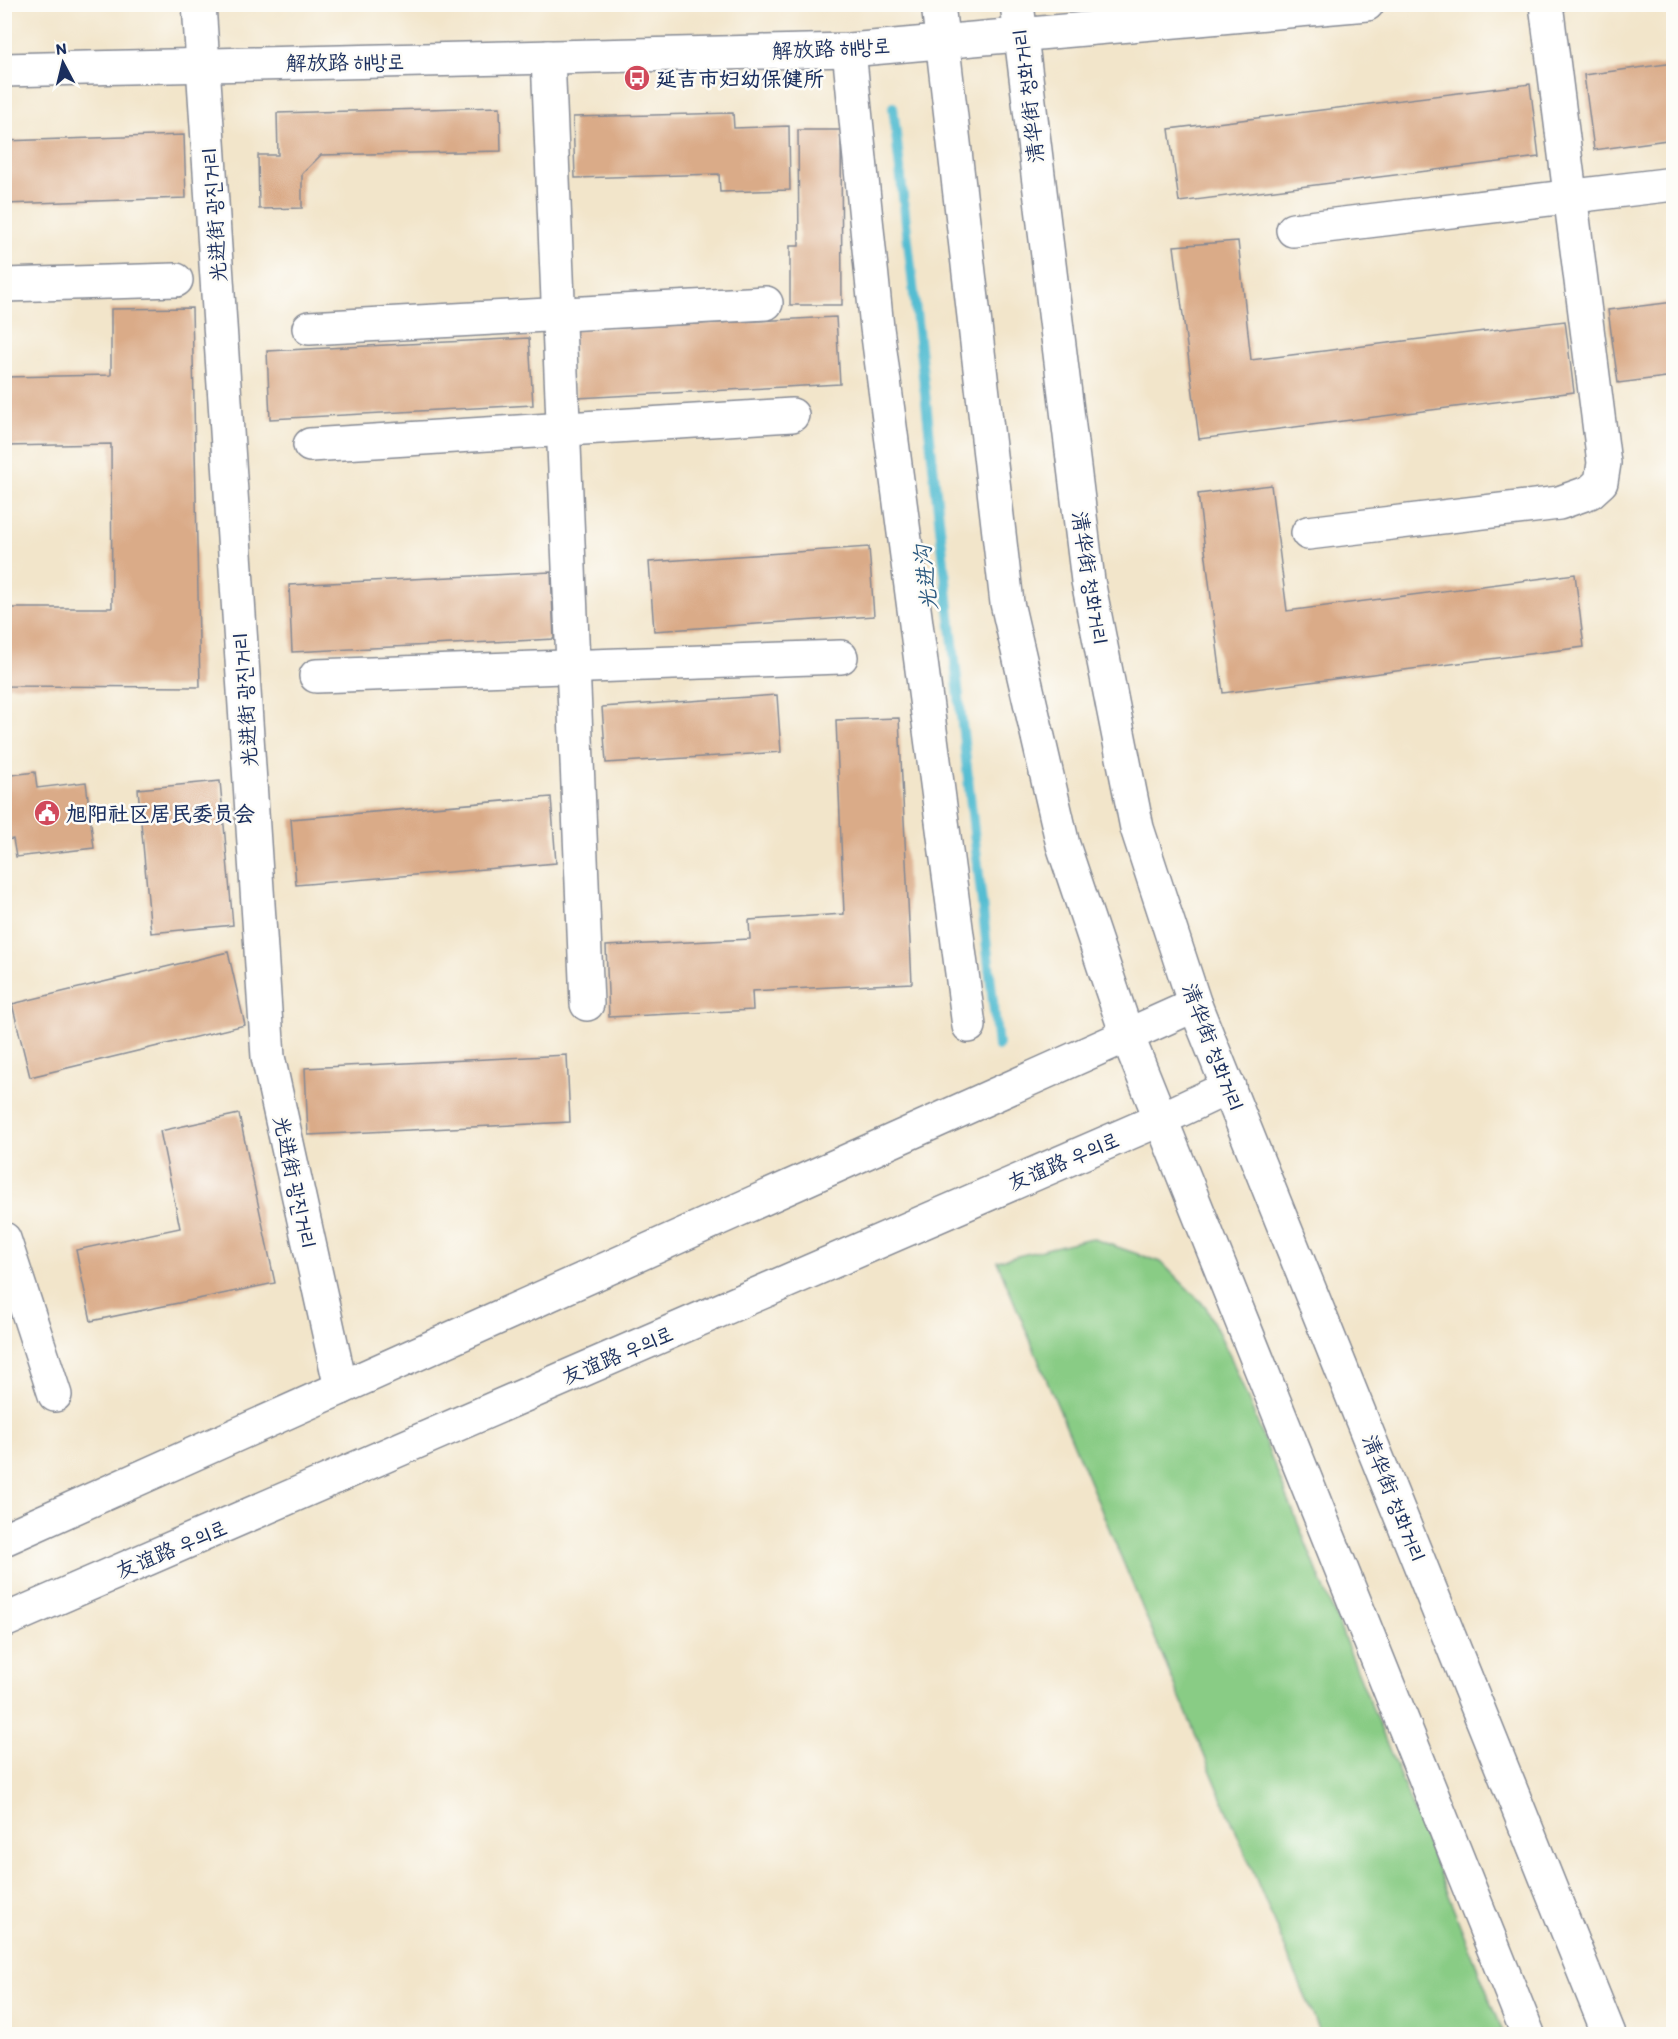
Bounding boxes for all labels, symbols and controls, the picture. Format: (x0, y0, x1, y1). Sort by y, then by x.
street label: 清华街 청화거리 (1007, 27, 1049, 165)
street label: 解放路 해방로 (771, 32, 891, 64)
north arrow (33, 33, 93, 93)
text: N (55, 39, 68, 59)
street label: 解放路 해방로 (286, 48, 404, 76)
bus stop icon: 延吉市妇幼保健所 (622, 63, 652, 93)
place label: 延吉市妇幼保健所 (656, 66, 824, 91)
street label: 光进街 광진거리 (197, 147, 231, 283)
street label: 清华街 청화거리 (1067, 509, 1113, 647)
water label: 光进沟 (909, 542, 943, 612)
street label: 光进街 광진거리 (228, 632, 262, 768)
public building icon: 旭阳社区居民委员会 (32, 798, 62, 828)
place label: 旭阳社区居民委员会 (66, 801, 255, 826)
street label: 清华街 청화거리 (1177, 979, 1249, 1115)
street label: 光进街 광진거리 (269, 1113, 321, 1251)
street label: 友谊路 우의로 (1004, 1126, 1122, 1196)
street label: 友谊路 우의로 (558, 1320, 676, 1390)
street label: 清华街 청화거리 (1357, 1431, 1431, 1565)
street label: 友谊路 우의로 (112, 1514, 230, 1584)

